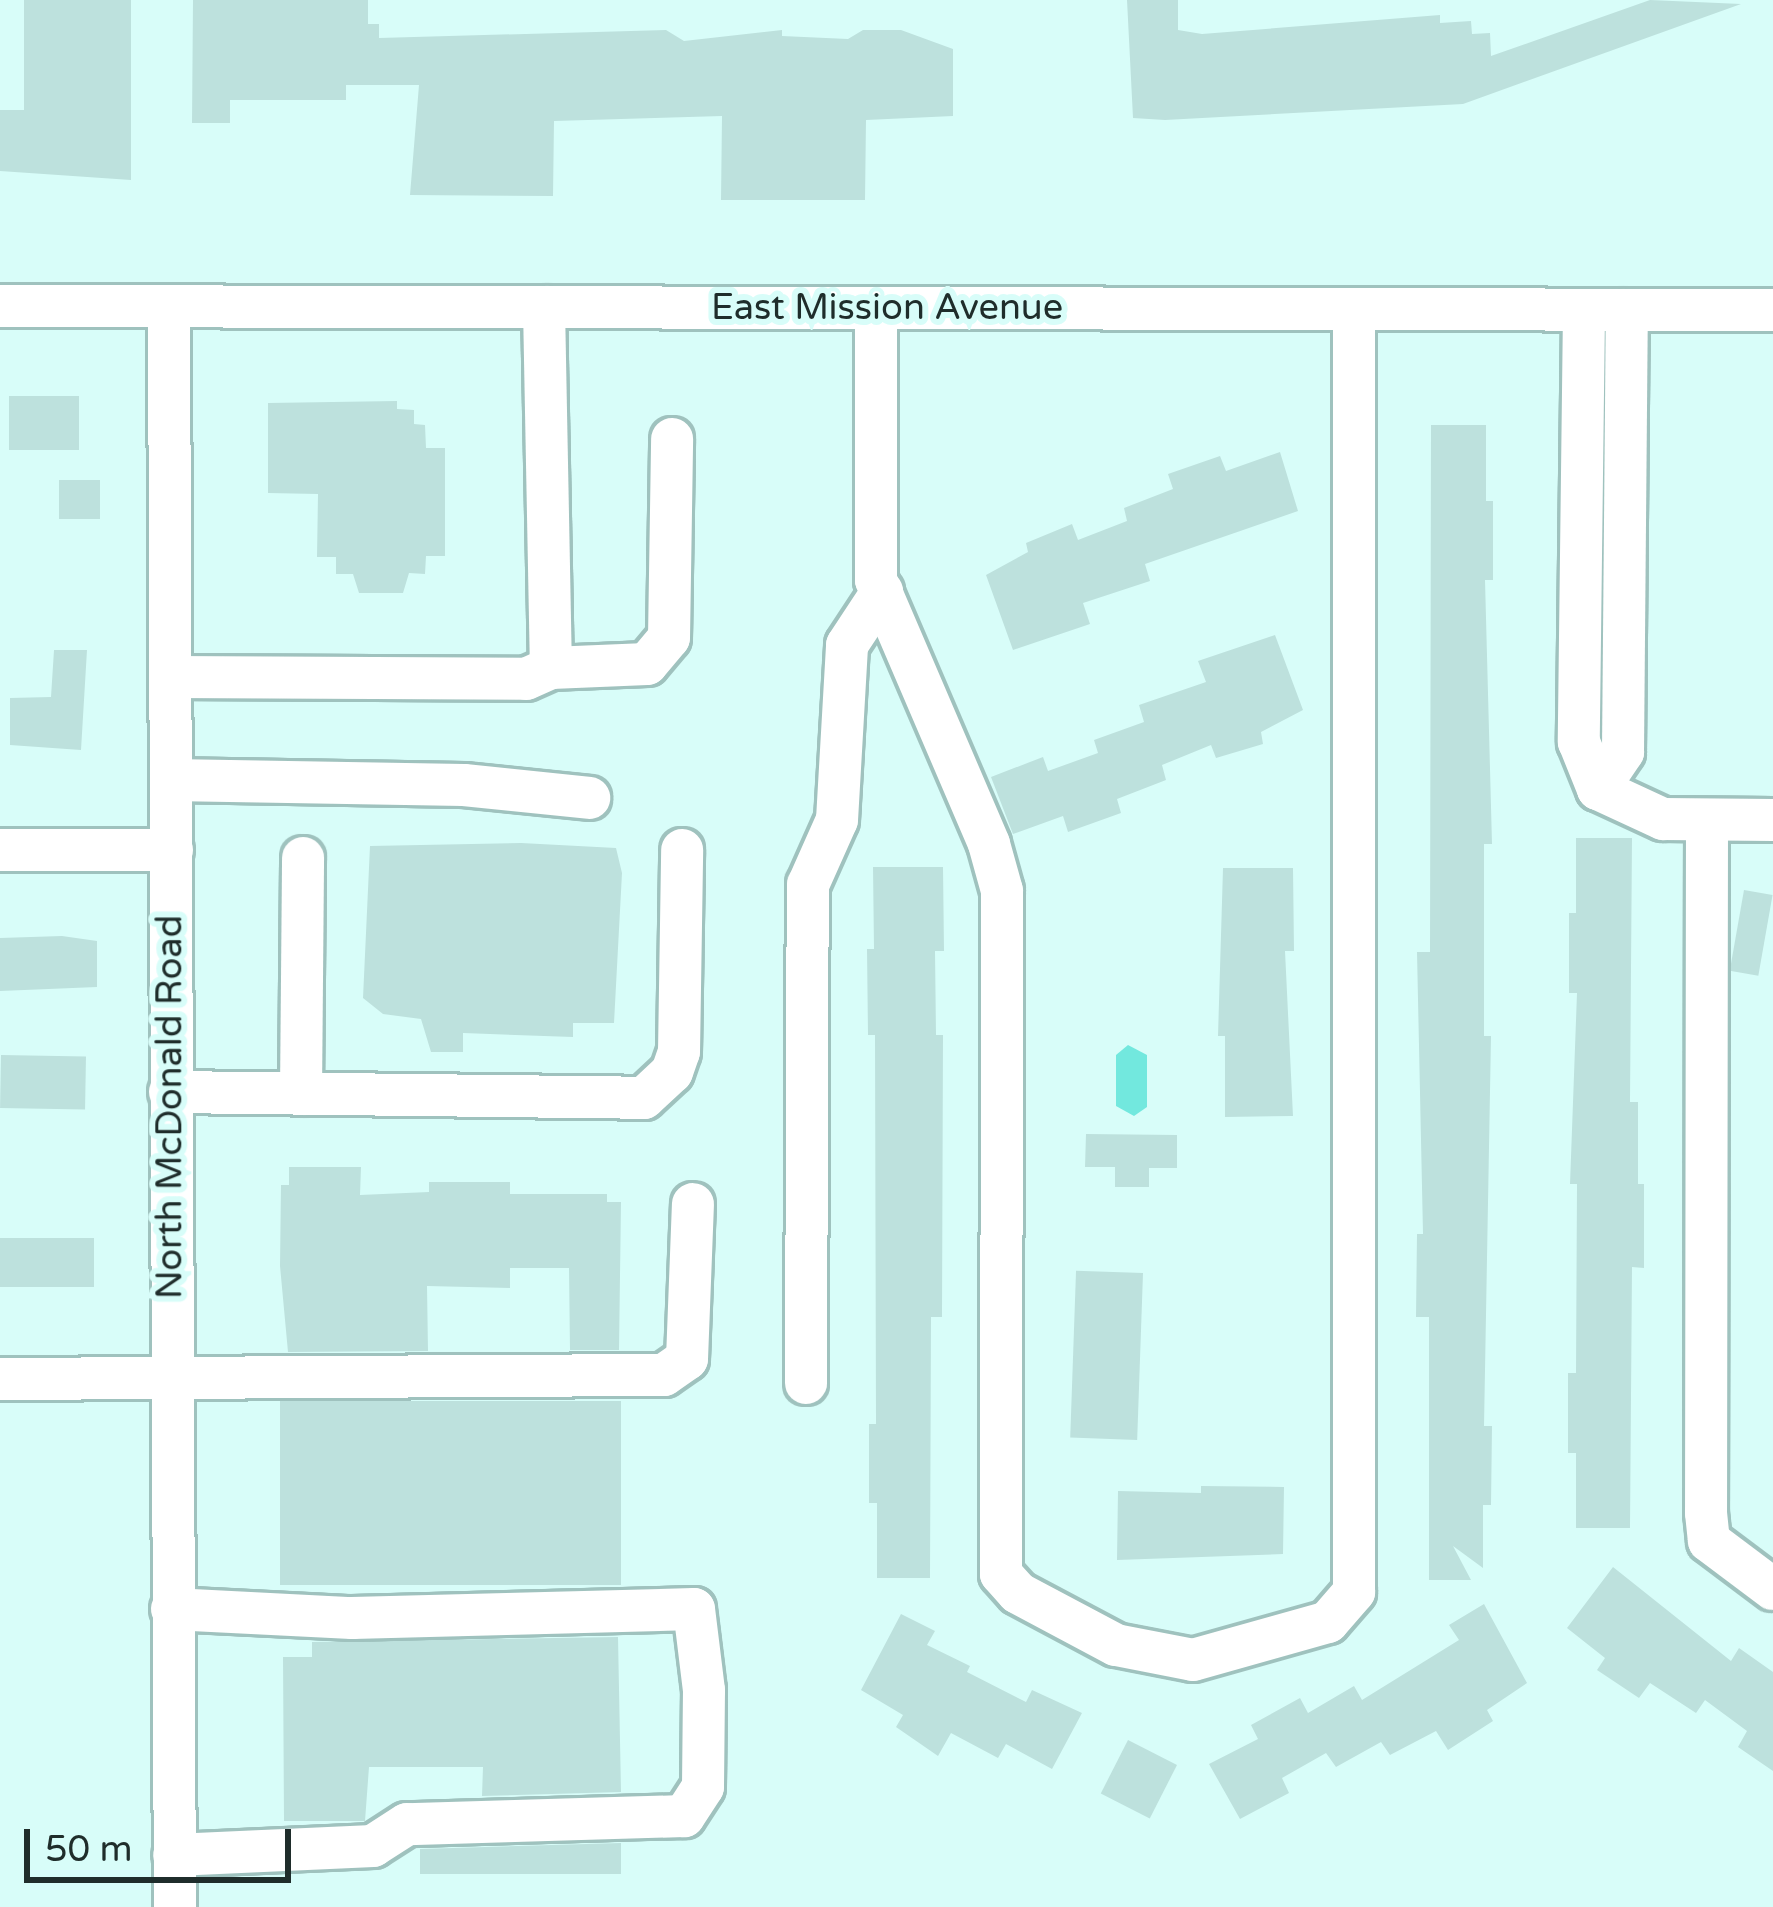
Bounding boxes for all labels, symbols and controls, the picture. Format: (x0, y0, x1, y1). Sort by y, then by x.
street label: East Mission Avenue (711, 286, 1063, 330)
street label: North McDonald Road (148, 915, 192, 1299)
scale bar (30, 1805, 297, 1879)
text: 50 m (45, 1828, 133, 1871)

